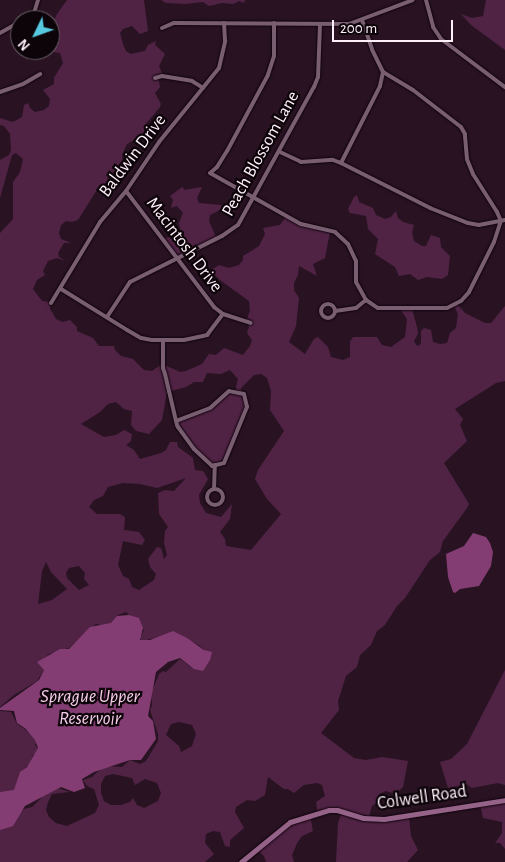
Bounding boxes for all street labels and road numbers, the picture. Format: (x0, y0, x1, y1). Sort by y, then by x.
street label: Peach Blossom Lane (218, 88, 304, 220)
street label: Baldwin Drive (95, 110, 171, 202)
street label: Macintosh Drive (141, 193, 227, 297)
street label: Colwell Road (376, 781, 468, 815)

